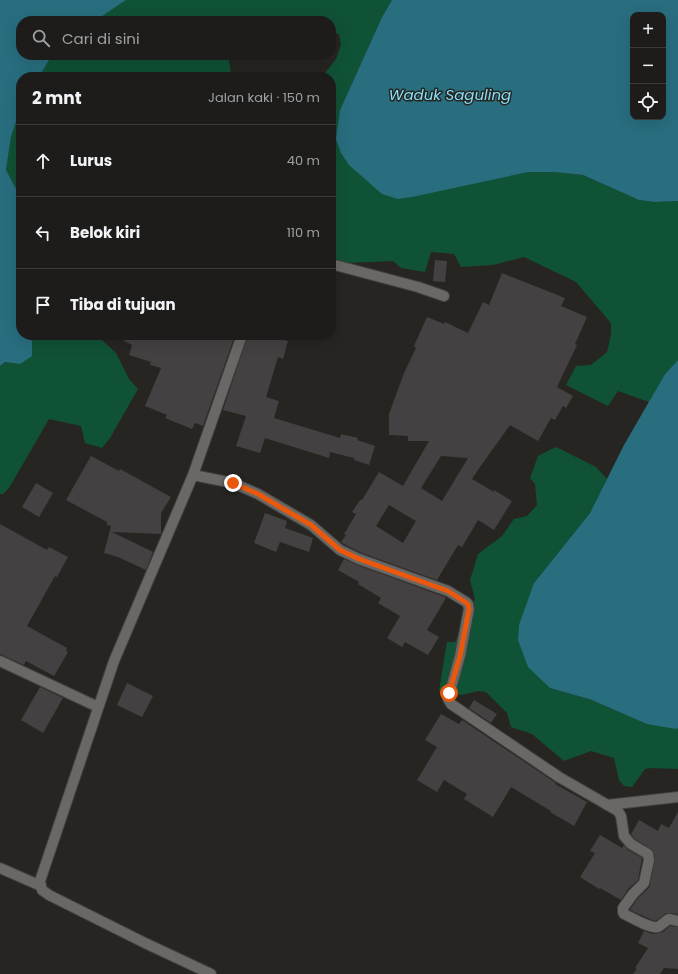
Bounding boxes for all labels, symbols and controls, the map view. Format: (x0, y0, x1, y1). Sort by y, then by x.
map controls (630, 12, 666, 120)
button: + (630, 12, 666, 48)
search box (16, 16, 336, 60)
icon: search (30, 27, 52, 49)
text: Cari di sini (62, 28, 140, 49)
button: − (630, 48, 666, 84)
water label: Waduk Saguling (389, 84, 511, 105)
button: locate (630, 84, 666, 120)
text: 2 mnt (32, 86, 82, 110)
text: Jalan kaki · 150 m (208, 88, 320, 107)
icon: ahead (32, 150, 54, 172)
text: Lurus (70, 150, 112, 171)
text: 40 m (287, 151, 320, 170)
icon: left (32, 222, 54, 244)
text: Belok kiri (70, 222, 140, 243)
text: 110 m (287, 223, 320, 242)
icon: arrive (32, 294, 54, 316)
text: Tiba di tujuan (70, 294, 176, 315)
route end (224, 474, 242, 492)
route start (440, 684, 458, 702)

